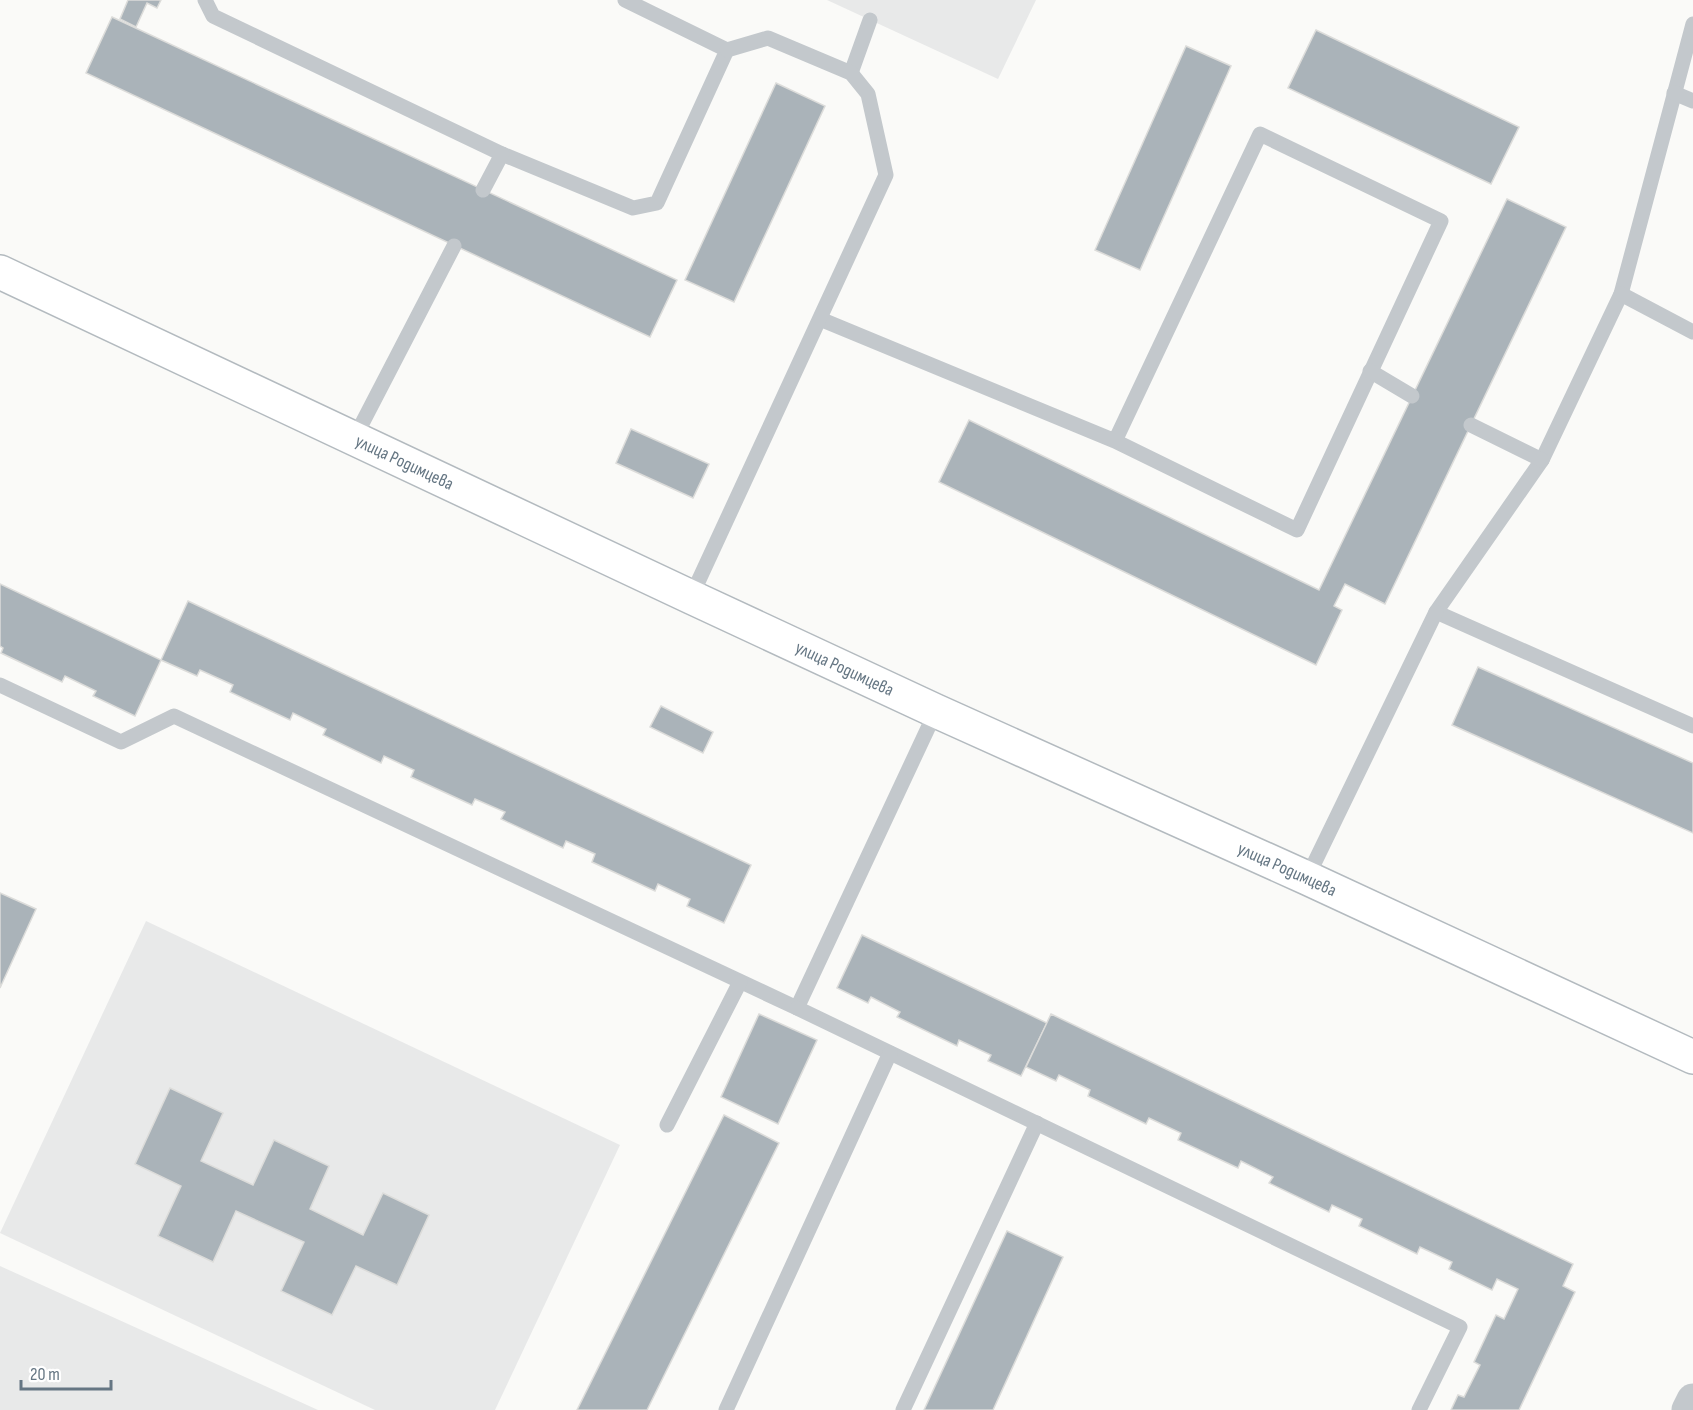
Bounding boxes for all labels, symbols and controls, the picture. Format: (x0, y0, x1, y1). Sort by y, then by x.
street label: улица Родимцева (352, 430, 457, 494)
street label: улица Родимцева (792, 637, 897, 700)
street label: улица Родимцева (1235, 838, 1340, 901)
scale bar (21, 1353, 111, 1391)
text: 20 m (30, 1364, 60, 1385)

